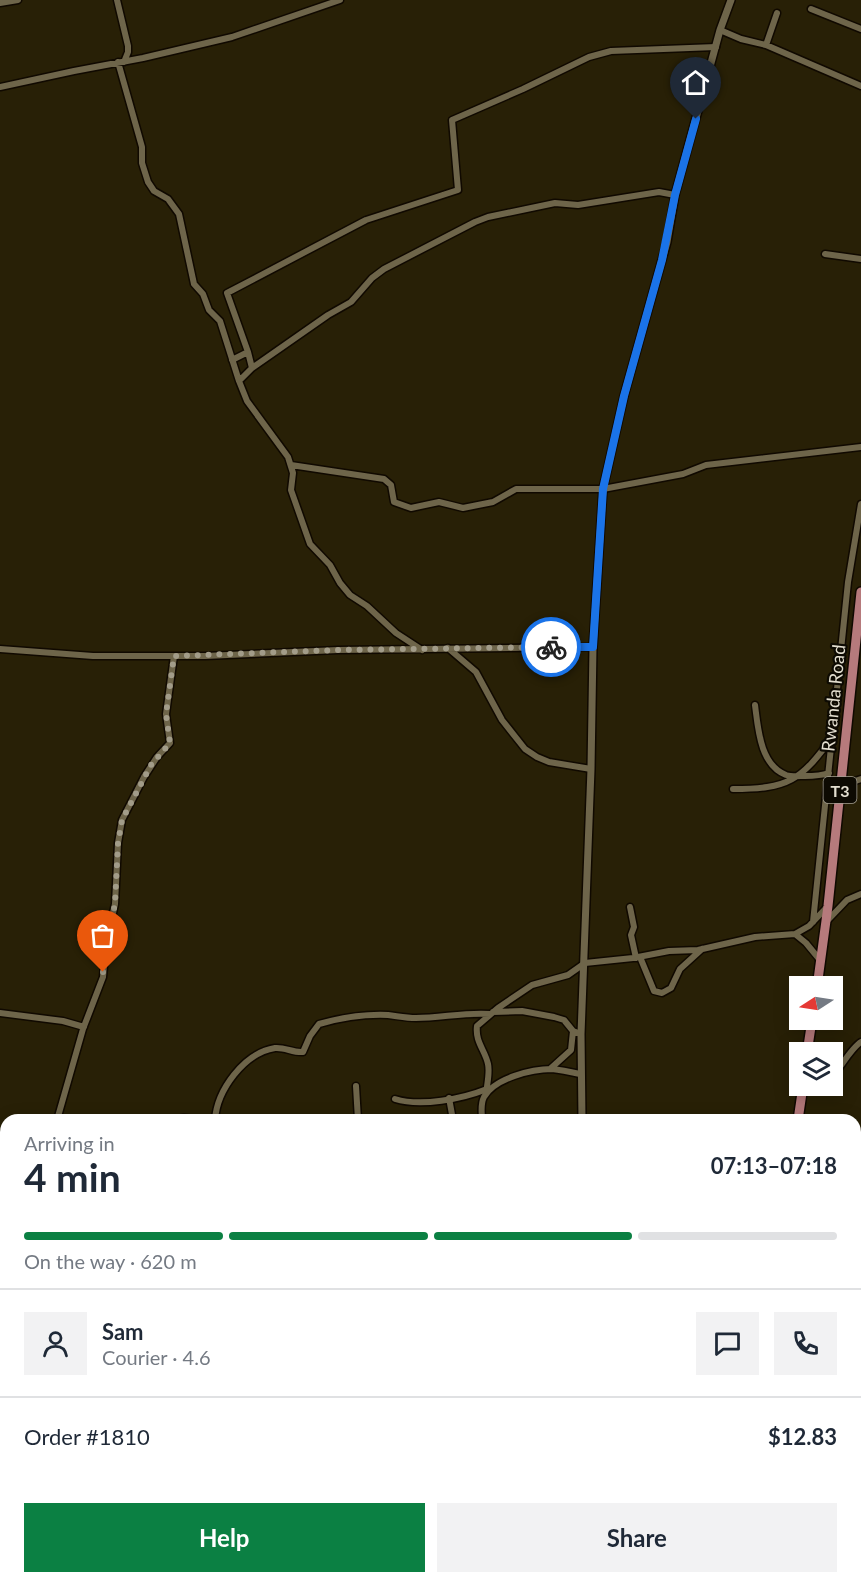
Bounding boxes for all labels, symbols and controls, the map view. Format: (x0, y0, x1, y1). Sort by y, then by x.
pin (670, 57, 721, 119)
icon: home (679, 66, 712, 99)
courier (521, 617, 581, 677)
icon: bike (535, 631, 568, 664)
street label: Rwanda Road (816, 643, 850, 753)
road number: T3 (824, 777, 856, 803)
pin (77, 910, 128, 972)
icon: bag (86, 919, 119, 952)
north arrow (789, 976, 843, 1030)
map controls (789, 976, 843, 1096)
button: layers (789, 1042, 843, 1096)
text: Arriving in (24, 1131, 115, 1155)
text: 07:13–07:18 (711, 1152, 837, 1179)
text: 4 min (24, 1154, 121, 1200)
text: On the way · 620 m (24, 1249, 197, 1273)
button: person (24, 1312, 87, 1375)
button: chat (696, 1312, 759, 1375)
button: phone (774, 1312, 837, 1375)
text: Sam (102, 1318, 144, 1345)
text: Courier · 4.6 (102, 1345, 211, 1369)
text: Order #1810 (24, 1423, 150, 1450)
text: $12.83 (768, 1423, 837, 1450)
button: Help (24, 1503, 425, 1572)
button: Share (437, 1503, 837, 1572)

